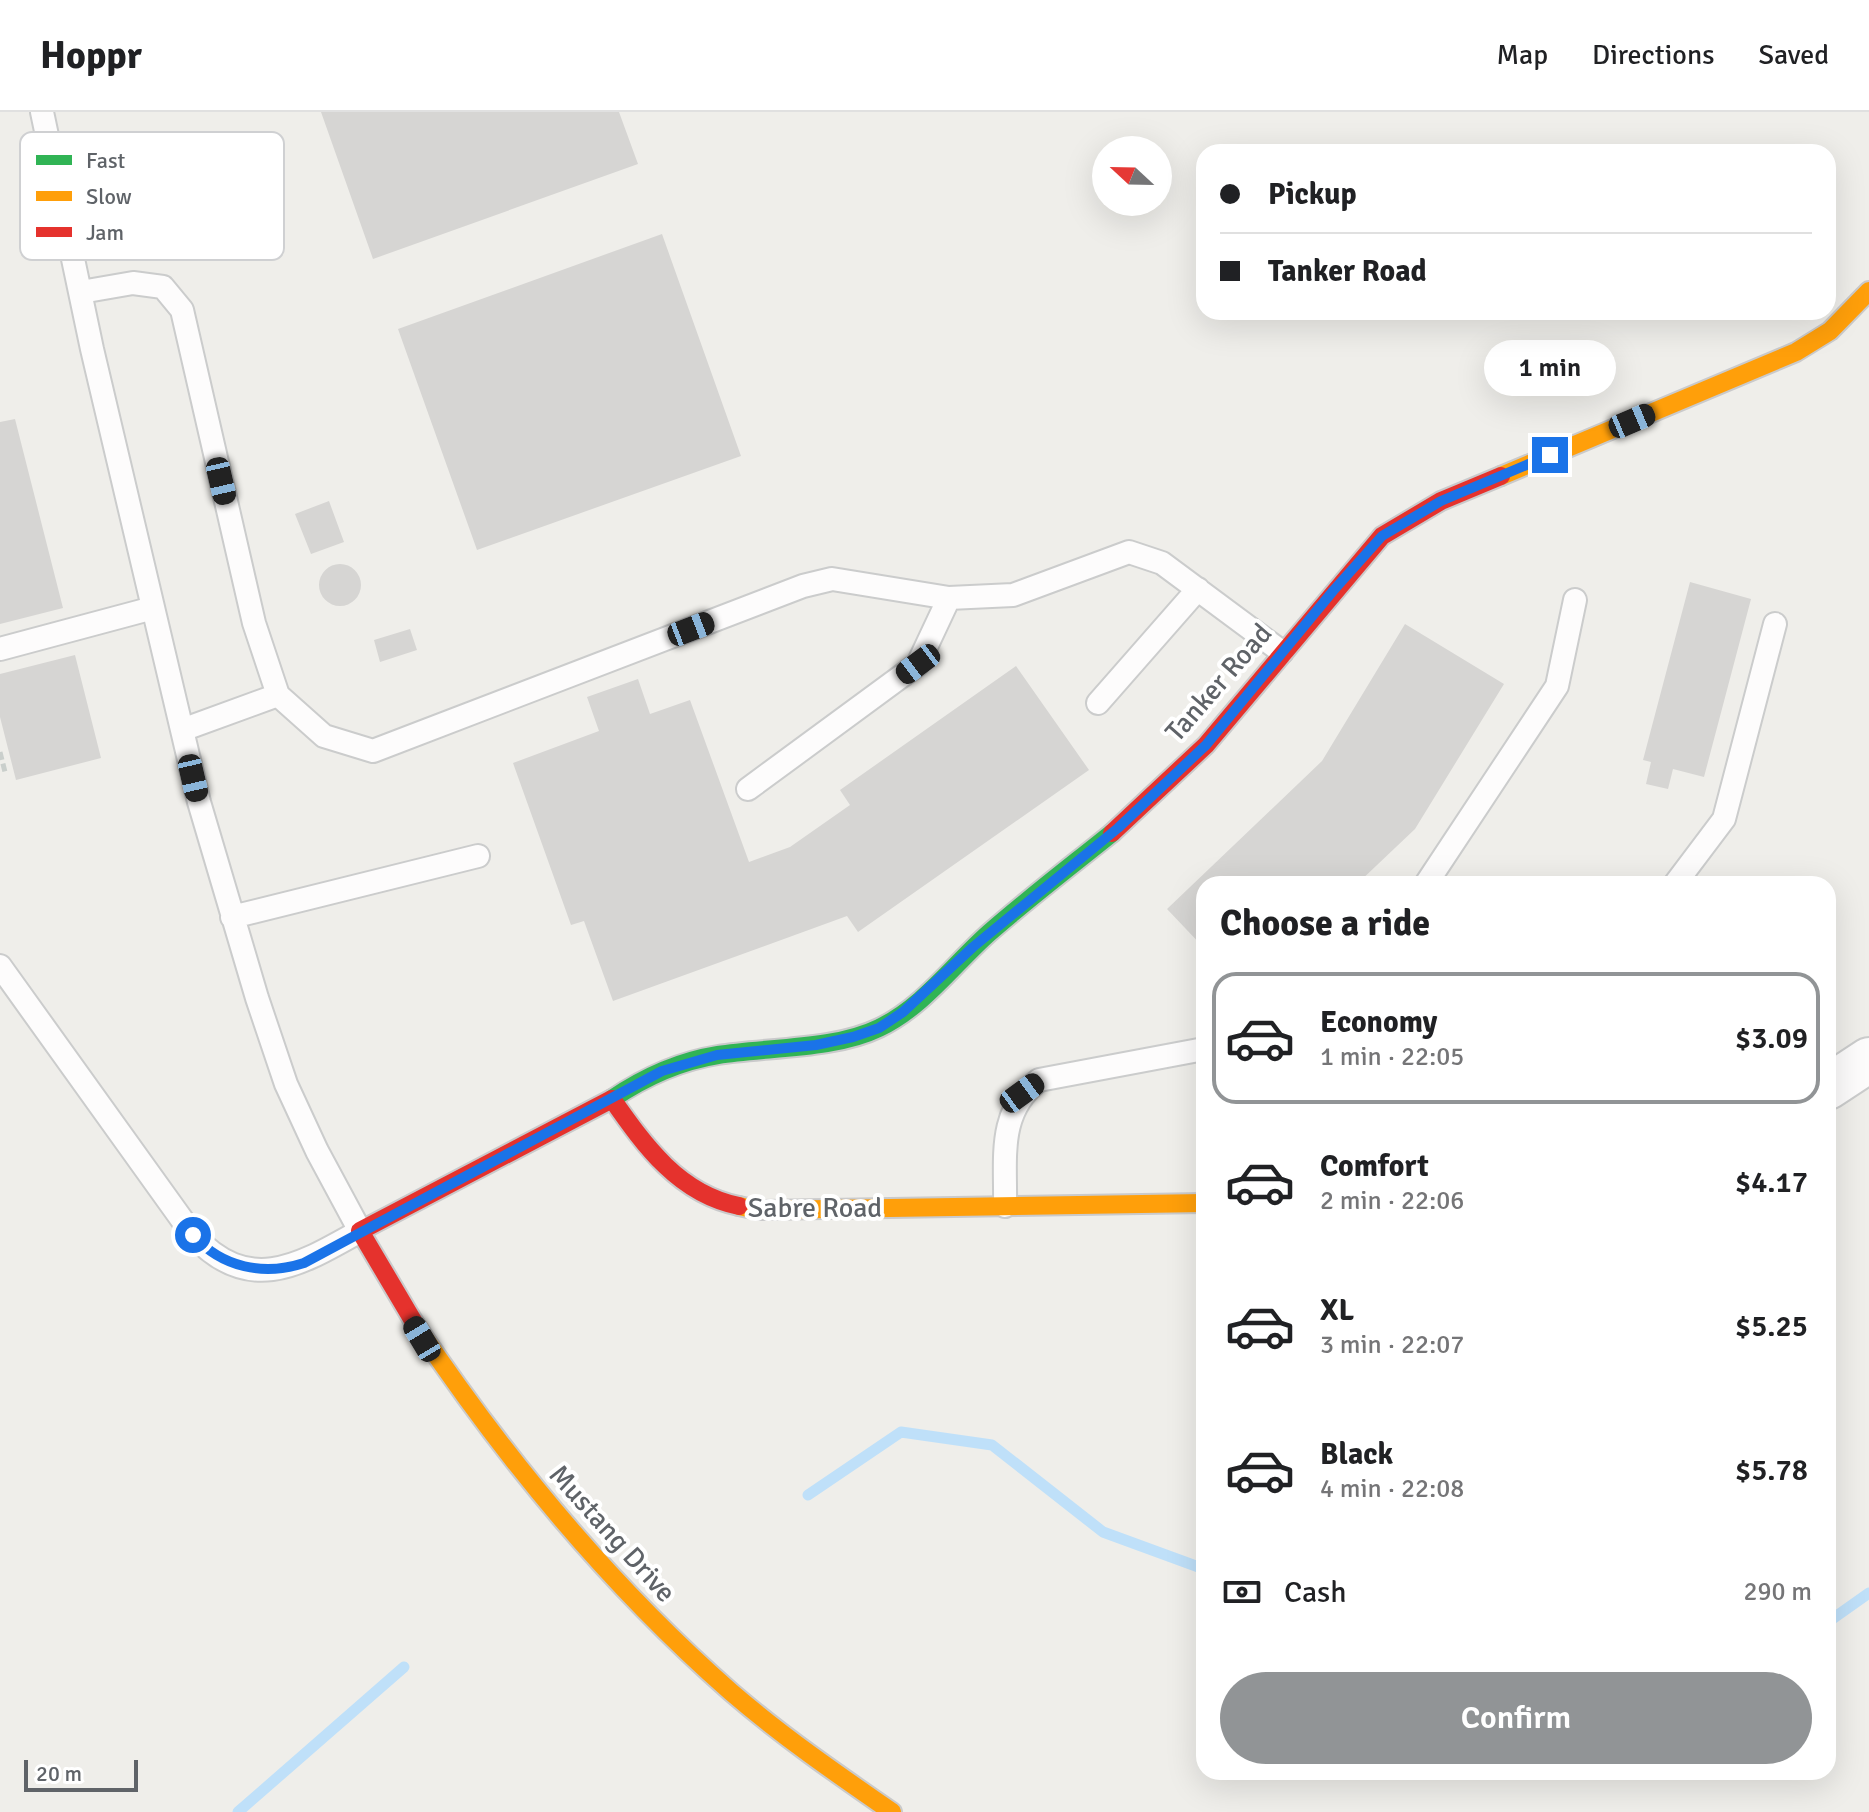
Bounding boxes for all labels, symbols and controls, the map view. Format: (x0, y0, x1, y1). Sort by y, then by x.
text: Hoppr (40, 32, 142, 79)
text: Map (1496, 38, 1548, 72)
text: Directions (1592, 38, 1714, 72)
text: Saved (1758, 38, 1829, 72)
legend (20, 132, 284, 260)
north arrow (1092, 136, 1172, 216)
map controls (1092, 136, 1172, 216)
text: Fast (86, 147, 126, 174)
text: Pickup (1268, 176, 1357, 213)
text: Slow (86, 183, 132, 210)
text: Jam (86, 219, 124, 246)
text: Tanker Road (1268, 253, 1427, 290)
callout: 1 min (1484, 339, 1616, 395)
text: 1 min (1519, 352, 1581, 384)
car (1605, 401, 1659, 441)
route end (1532, 437, 1568, 473)
car (204, 455, 238, 507)
car (664, 609, 718, 649)
street label: Tanker Road (1158, 617, 1279, 749)
car (892, 640, 944, 688)
car (176, 752, 210, 804)
text: Choose a ride (1220, 901, 1430, 946)
icon: car (1224, 1002, 1296, 1074)
text: Economy (1320, 1004, 1437, 1041)
text: $3.09 (1735, 1020, 1808, 1057)
text: 1 min · 22:05 (1320, 1041, 1464, 1073)
car (996, 1069, 1048, 1117)
icon: car (1224, 1146, 1296, 1218)
text: Comfort (1320, 1148, 1429, 1185)
text: $4.17 (1735, 1164, 1808, 1201)
text: 2 min · 22:06 (1320, 1185, 1464, 1217)
street label: Sabre Road (748, 1191, 882, 1225)
route start (175, 1217, 211, 1253)
icon: car (1224, 1290, 1296, 1362)
text: XL (1320, 1292, 1354, 1329)
text: $5.25 (1735, 1308, 1808, 1345)
car (399, 1312, 445, 1366)
text: 3 min · 22:07 (1320, 1329, 1464, 1361)
icon: car (1224, 1434, 1296, 1506)
text: Black (1320, 1436, 1393, 1473)
text: $5.78 (1735, 1452, 1808, 1489)
street label: Mustang Drive (542, 1458, 683, 1609)
text: 4 min · 22:08 (1320, 1473, 1464, 1505)
icon: cash (1220, 1570, 1264, 1614)
text: Cash (1284, 1574, 1347, 1611)
text: 290 m (1743, 1576, 1812, 1608)
button: Confirm (1220, 1672, 1812, 1764)
scale bar (24, 1756, 138, 1792)
text: 20 m (36, 1760, 82, 1787)

